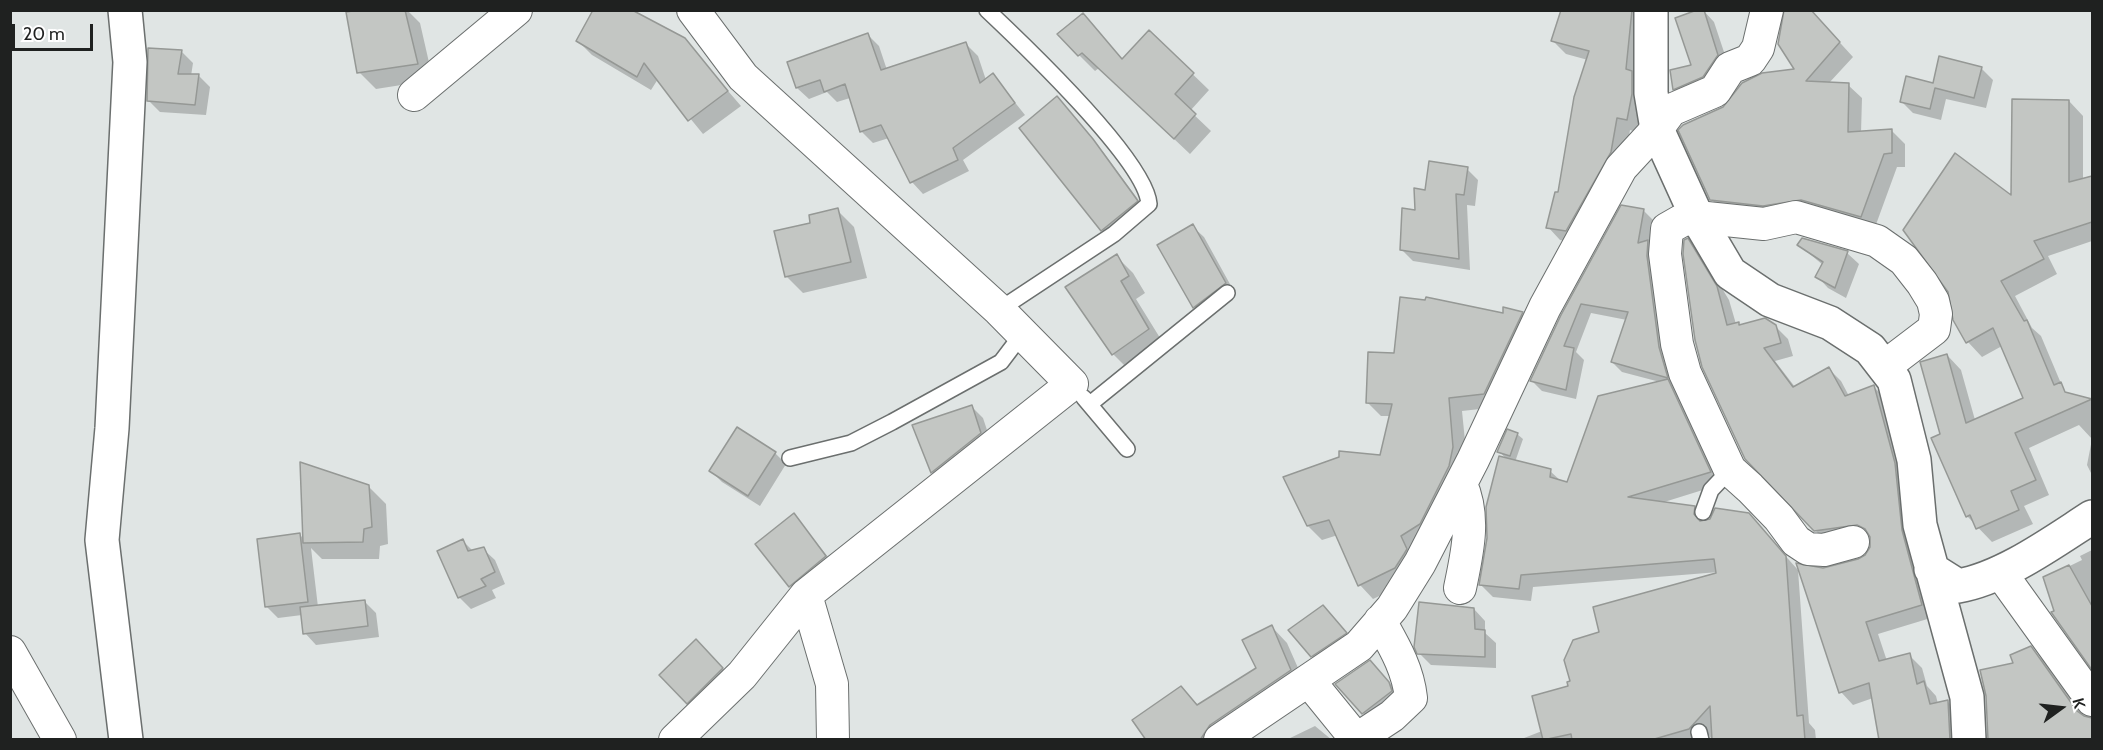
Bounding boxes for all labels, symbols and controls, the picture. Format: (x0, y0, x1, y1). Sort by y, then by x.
scale bar (15, 12, 96, 50)
text: 20 m (23, 23, 65, 45)
north arrow (2031, 678, 2091, 738)
text: K (2068, 696, 2089, 711)

